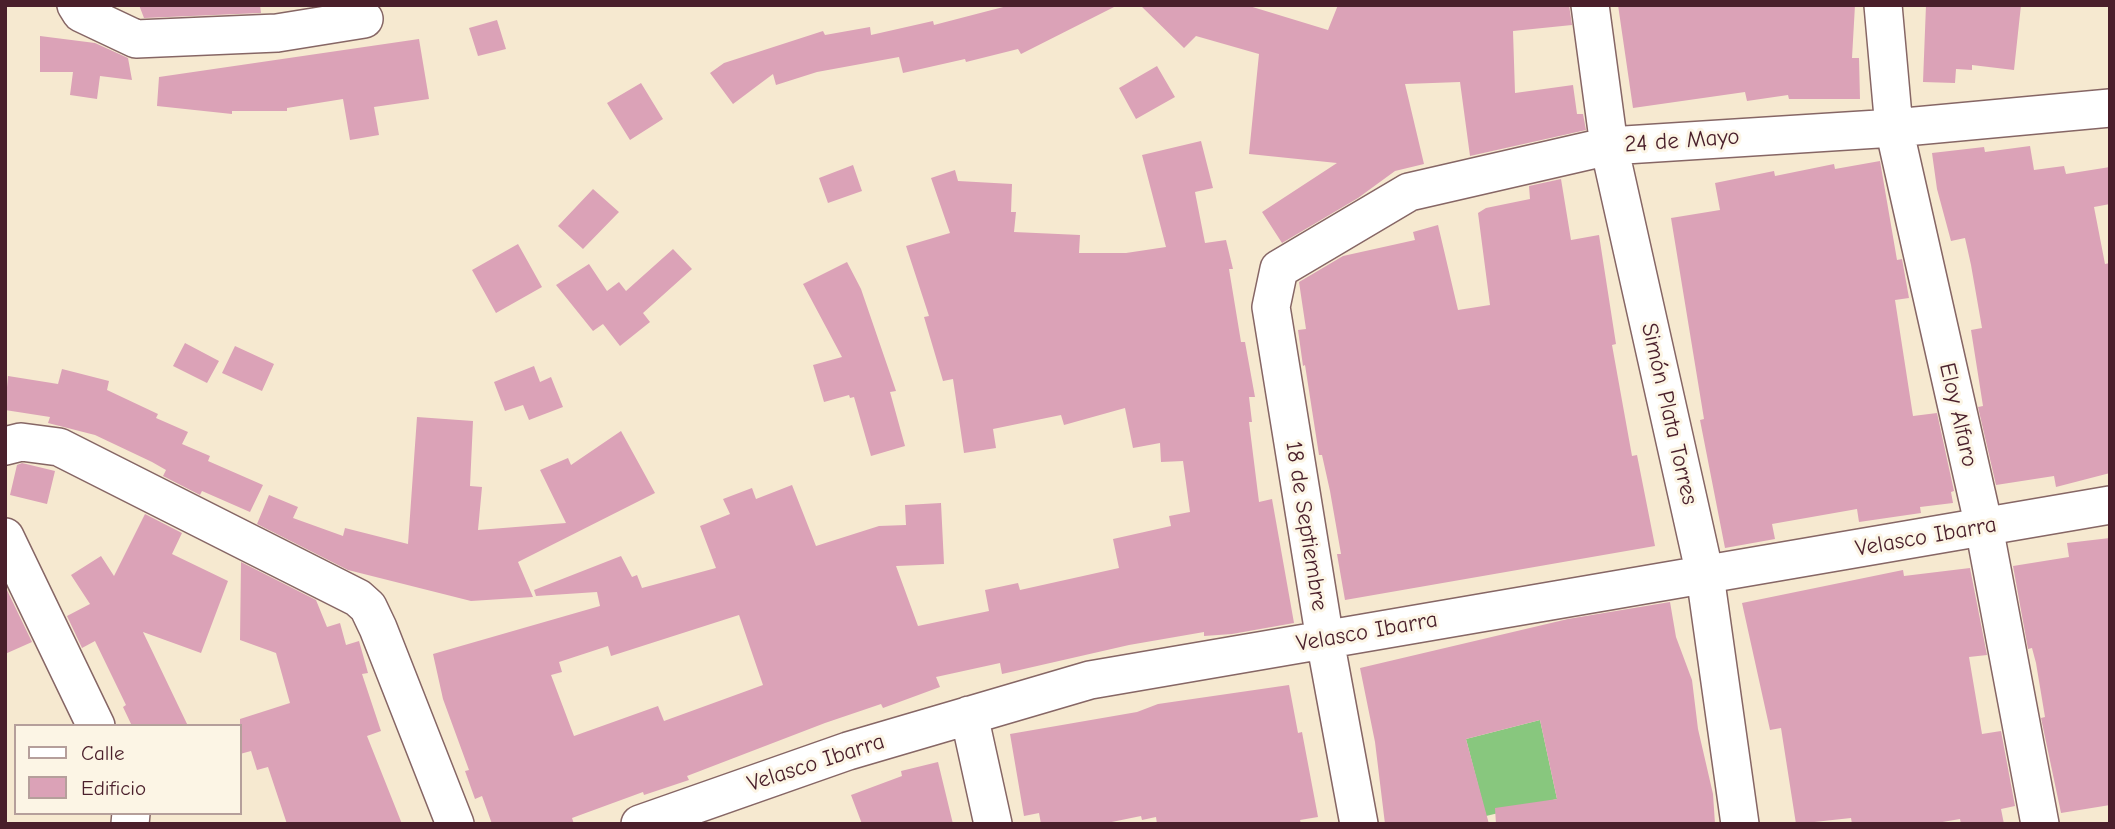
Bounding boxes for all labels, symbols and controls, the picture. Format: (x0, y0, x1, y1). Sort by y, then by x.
street label: 24 de Mayo (1623, 123, 1741, 159)
street label: Simón Plata Torres (1635, 320, 1703, 508)
street label: Eloy Alfaro (1933, 360, 1983, 470)
street label: 18 de Septiembre (1279, 439, 1333, 613)
street label: Velasco Ibarra (1853, 511, 1999, 563)
street label: Velasco Ibarra (1294, 606, 1440, 658)
legend (14, 724, 242, 815)
street label: Velasco Ibarra (744, 728, 888, 798)
text: Calle (81, 741, 124, 765)
text: Edificio (81, 776, 146, 800)

